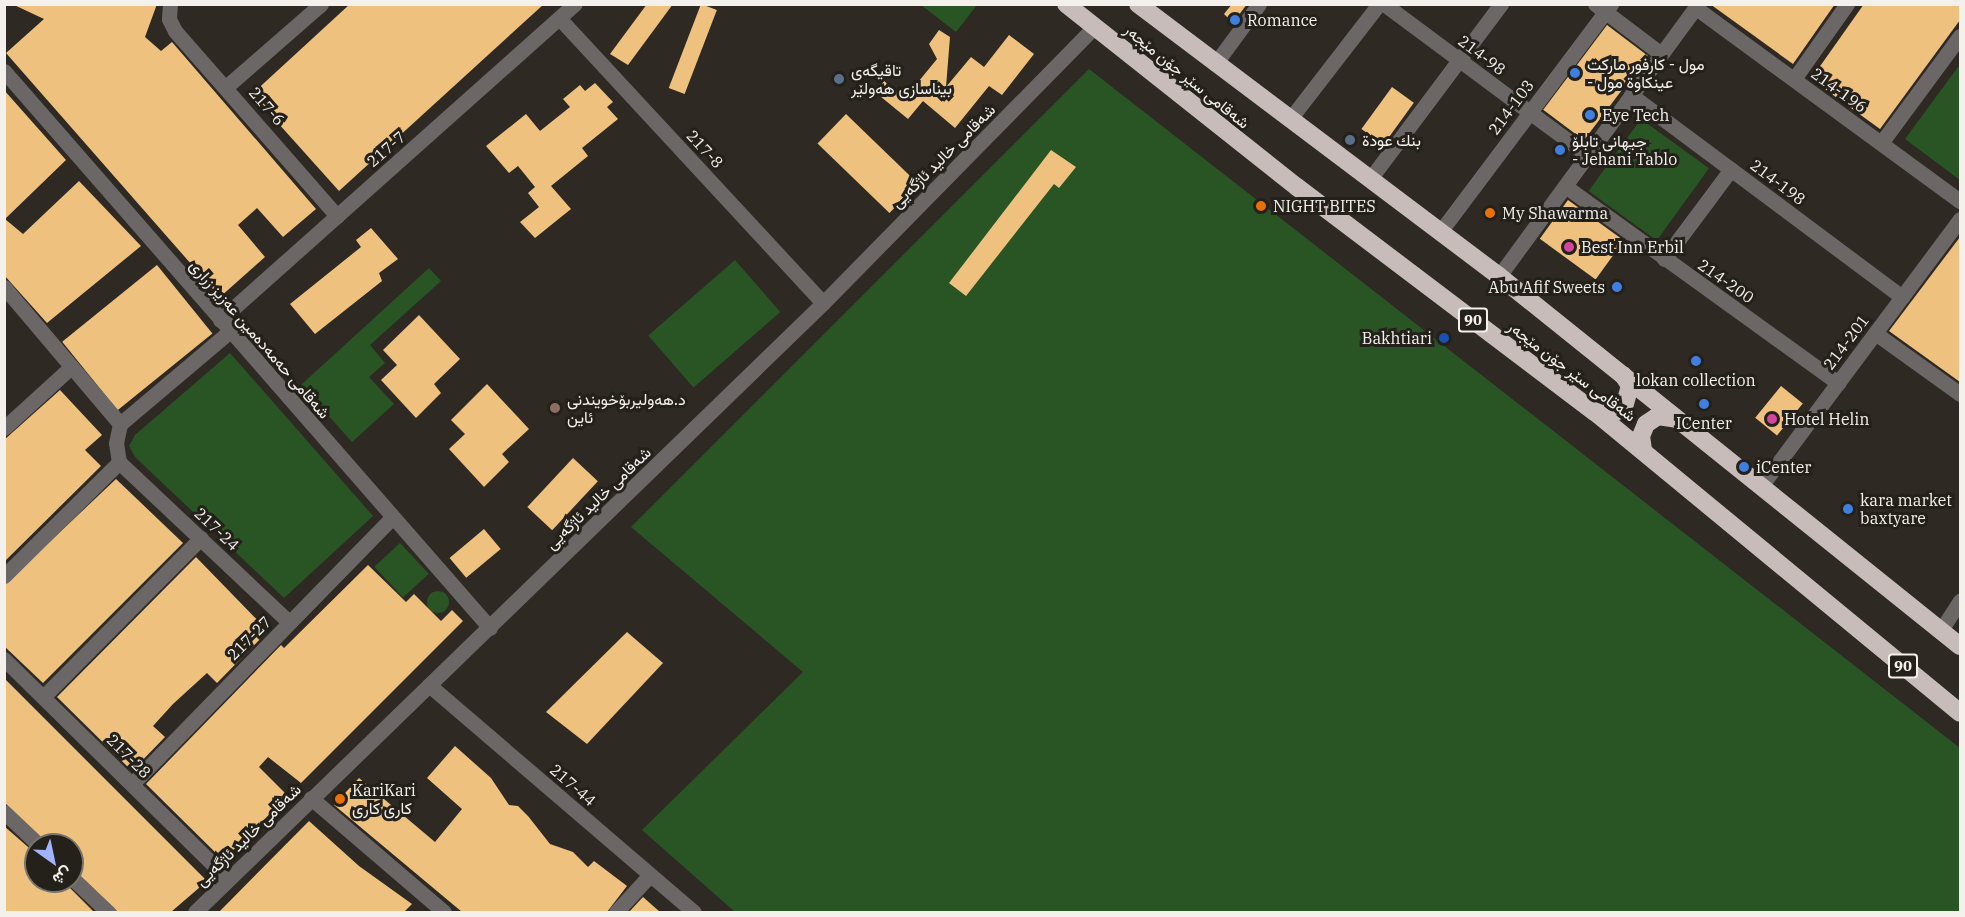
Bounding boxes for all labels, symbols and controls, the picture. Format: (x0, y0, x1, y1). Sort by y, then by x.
place label: Romance (1247, 10, 1317, 30)
marker: Romance (1228, 13, 1242, 27)
street label: شەقامی سێر جۆن مێجەر (1120, 20, 1254, 132)
street label: 214-98 (1455, 31, 1509, 79)
place label: مول - كارفور ماركت - عينكاوة مول (1587, 54, 1705, 92)
place label: تاقیگەی بیناسازی هەولێر (851, 60, 952, 98)
street label: 214-196 (1808, 63, 1870, 117)
marker: مول - كارفور ماركت - عينكاوة مول (1568, 66, 1582, 80)
marker: تاقیگەی بیناسازی هەولێر (832, 72, 846, 86)
street label: 214-103 (1484, 76, 1538, 138)
street label: 217-6 (245, 83, 289, 129)
street label: شەقامی خالید ئاژگەیی (887, 100, 999, 212)
place label: Eye Tech (1602, 105, 1669, 125)
marker: Eye Tech (1583, 108, 1597, 122)
street label: 217-8 (683, 126, 727, 172)
street label: 217-7 (363, 127, 409, 171)
place label: بنك عودة (1362, 130, 1421, 150)
place label: جیهانی تابلۆ - Jehani Tablo (1572, 131, 1677, 169)
marker: بنك عودة (1343, 133, 1357, 147)
marker: جیهانی تابلۆ - Jehani Tablo (1553, 143, 1567, 157)
street label: 214-198 (1747, 155, 1809, 209)
place label: NIGHT BITES (1273, 196, 1376, 216)
marker: NIGHT BITES (1254, 199, 1268, 213)
place label: My Shawarma (1502, 203, 1608, 223)
marker: My Shawarma (1483, 206, 1497, 220)
place label: Best Inn Erbil (1581, 237, 1684, 257)
marker: Best Inn Erbil (1562, 240, 1576, 254)
street label: 214-200 (1694, 255, 1758, 307)
street label: شەقامی حەمەدەمین عەزیز زراری (186, 256, 334, 422)
place label: Abu Afif Sweets (1488, 277, 1605, 297)
marker: Abu Afif Sweets (1610, 280, 1624, 294)
road number: 90 (1458, 308, 1488, 332)
street label: 214-201 (1819, 311, 1873, 373)
street label: شەقامی سێر جۆن مێجەر (1504, 317, 1640, 425)
place label: Bakhtiari (1362, 328, 1432, 348)
marker: Bakhtiari (1437, 331, 1451, 345)
marker: lokan collection (1689, 354, 1703, 368)
place label: lokan collection (1636, 370, 1756, 390)
place label: د.هه‌ولیربۆخویندنی ئاین (567, 389, 686, 427)
marker: ICenter (1697, 397, 1711, 411)
marker: د.هه‌ولیربۆخویندنی ئاین (548, 401, 562, 415)
place label: Hotel Helin (1784, 409, 1870, 429)
marker: Hotel Helin (1765, 412, 1779, 426)
place label: ICenter (1676, 413, 1732, 433)
street label: شەقامی خالید ئاژگەیی (541, 443, 655, 553)
place label: iCenter (1756, 457, 1811, 477)
marker: iCenter (1737, 460, 1751, 474)
place label: kara market baxtyare (1860, 490, 1952, 528)
marker: kara market baxtyare (1841, 502, 1855, 516)
street label: 217-24 (191, 503, 243, 555)
street label: 217-27 (223, 612, 275, 664)
road number: 90 (1888, 654, 1918, 678)
street label: 217-28 (103, 730, 155, 782)
street label: 217-44 (546, 760, 600, 810)
street label: شەقامی خالید ئاژگەیی (191, 780, 305, 890)
place label: KariKari کاری کاری (352, 780, 416, 818)
marker: KariKari کاری کاری (333, 792, 347, 806)
north arrow (24, 833, 84, 893)
text: ش (49, 863, 76, 890)

